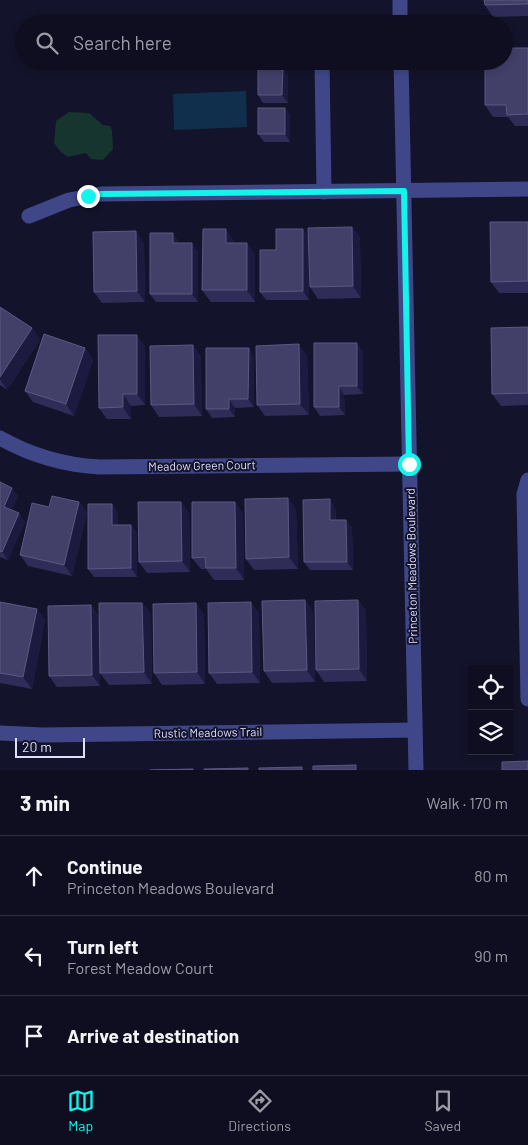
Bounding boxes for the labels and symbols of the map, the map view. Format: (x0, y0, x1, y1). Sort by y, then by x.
route end (77, 185, 100, 208)
route start (398, 453, 421, 476)
street label: Meadow Green Court (148, 457, 256, 473)
street label: Princeton Meadows Boulevard (403, 488, 419, 644)
street label: Rustic Meadows Trail (154, 724, 262, 740)
scale bar (15, 735, 85, 758)

